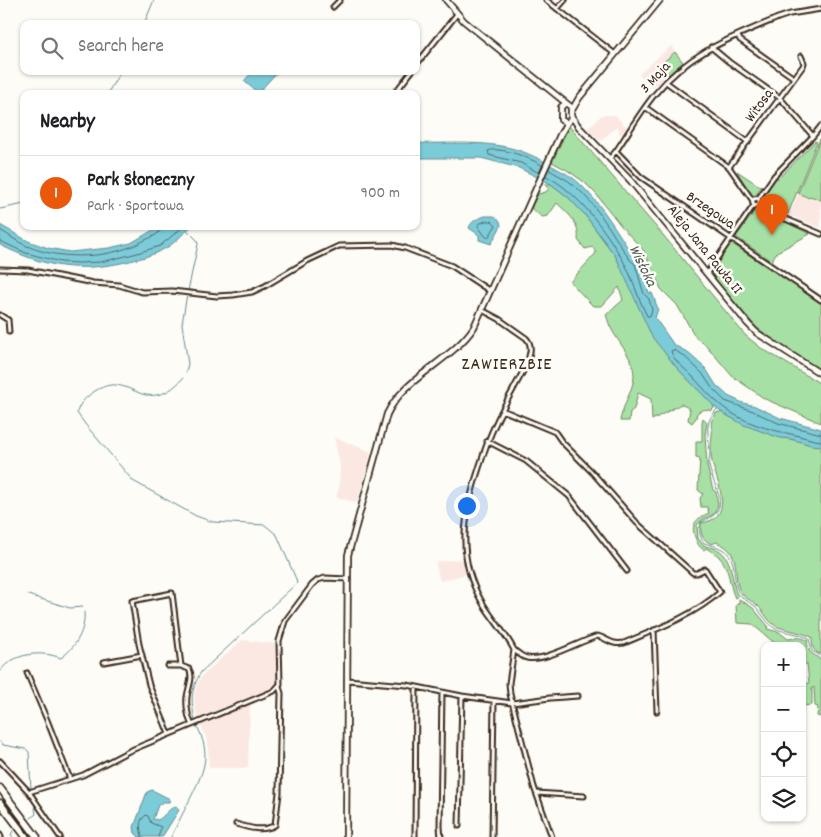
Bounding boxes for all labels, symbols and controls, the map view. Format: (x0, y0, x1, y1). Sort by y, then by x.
search box (20, 20, 420, 75)
icon: search (38, 34, 66, 62)
text: Search here (78, 34, 164, 61)
street label: 3 Maja (635, 56, 677, 99)
street label: Witosa (740, 84, 780, 127)
text: Nearby (40, 108, 95, 138)
text: Park Słoneczny (87, 168, 194, 195)
text: 1 (54, 182, 58, 205)
text: 900 m (361, 182, 400, 205)
street label: Brzegowa (681, 187, 740, 236)
pin: 1 (756, 194, 788, 235)
text: Park · Sportowa (87, 195, 184, 218)
street label: Aleja Jana Pawła II (661, 200, 747, 300)
water label: Wisłoka (622, 241, 663, 292)
district label: ZAWIERZBIE (462, 353, 552, 378)
your location (454, 493, 480, 519)
map controls (761, 642, 806, 822)
button: + (761, 642, 806, 687)
button: − (761, 687, 806, 732)
button: locate (761, 732, 806, 777)
button: layers (761, 777, 806, 822)

